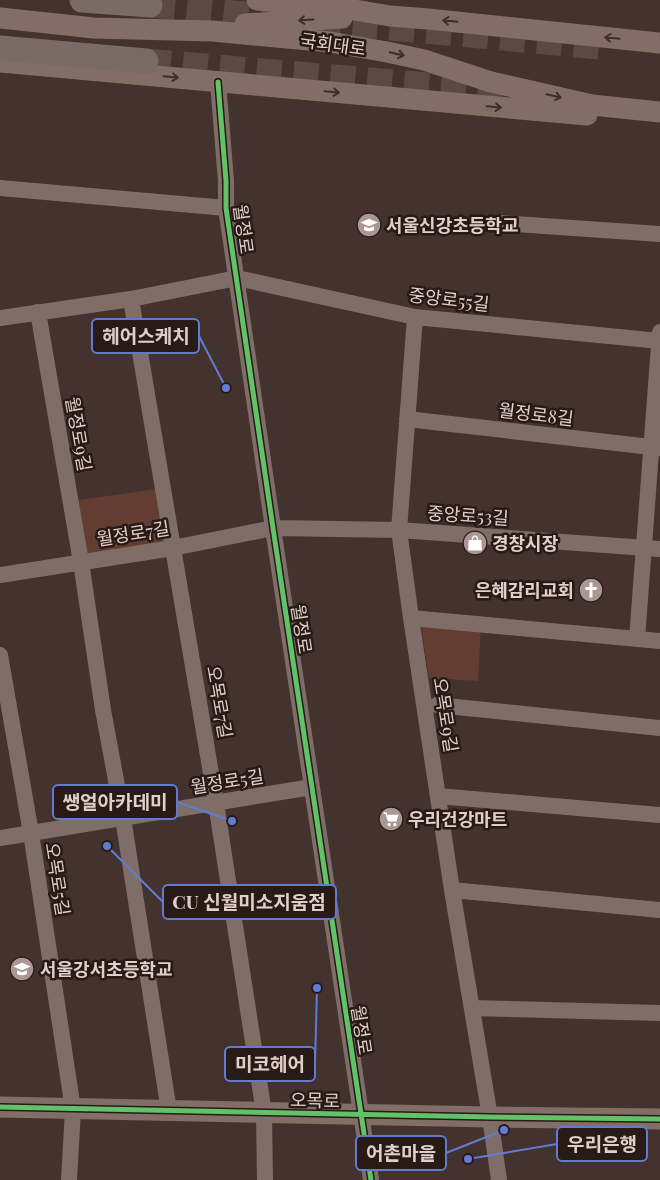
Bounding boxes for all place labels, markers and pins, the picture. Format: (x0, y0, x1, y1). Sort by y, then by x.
school or university icon: 서울신강초등학교 (356, 212, 382, 238)
place label: 서울신강초등학교 (386, 213, 518, 237)
callout: 헤어스케치 (92, 319, 199, 353)
shop icon: 경창시장 (462, 530, 488, 556)
place label: 경창시장 (492, 531, 559, 555)
church icon: 은혜감리교회 (578, 577, 604, 603)
place label: 은혜감리교회 (475, 578, 574, 602)
callout: 쌩얼아카데미 (53, 785, 177, 819)
supermarket icon: 우리건강마트 (378, 806, 404, 832)
place label: 우리건강마트 (408, 807, 507, 831)
callout: CU 신월미소지움점 (163, 885, 336, 919)
school or university icon: 서울강서초등학교 (9, 956, 35, 982)
place label: 서울강서초등학교 (40, 957, 172, 981)
callout: 미코헤어 (225, 1047, 315, 1081)
callout: 우리은행 (557, 1127, 647, 1161)
callout: 어촌마을 (356, 1136, 446, 1170)

